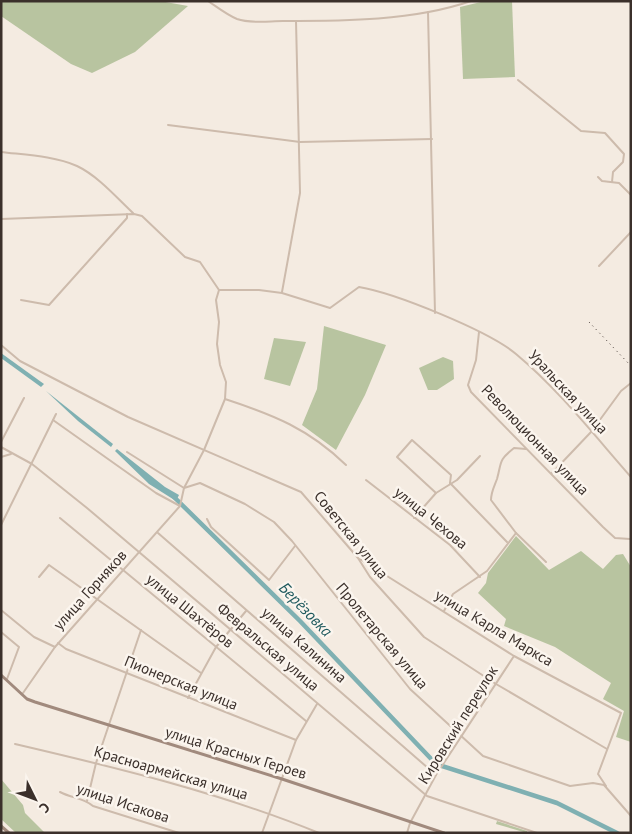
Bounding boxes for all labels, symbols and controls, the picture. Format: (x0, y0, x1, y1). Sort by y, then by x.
street label: Уральская улица (525, 346, 612, 438)
street label: Революционная улица (478, 380, 593, 499)
street label: улица Чехова (391, 482, 472, 553)
street label: Советская улица (310, 487, 393, 582)
street label: улица Горняков (49, 546, 131, 634)
street label: улица Шахтёров (143, 569, 238, 652)
water label: Берёзовка (275, 578, 337, 641)
street label: Пролетарская улица (332, 579, 433, 693)
street label: улица Карла Маркса (432, 585, 557, 670)
street label: Февральская улица (213, 598, 323, 695)
street label: улица Калинина (258, 603, 351, 687)
street label: Пионерская улица (122, 651, 241, 714)
street label: Кировский переулок (413, 661, 502, 787)
street label: улица Красных Героев (163, 722, 309, 783)
street label: Красноармейская улица (92, 741, 250, 804)
north arrow (10, 774, 60, 824)
street label: улица Исакова (74, 779, 172, 826)
text: С (35, 799, 54, 817)

